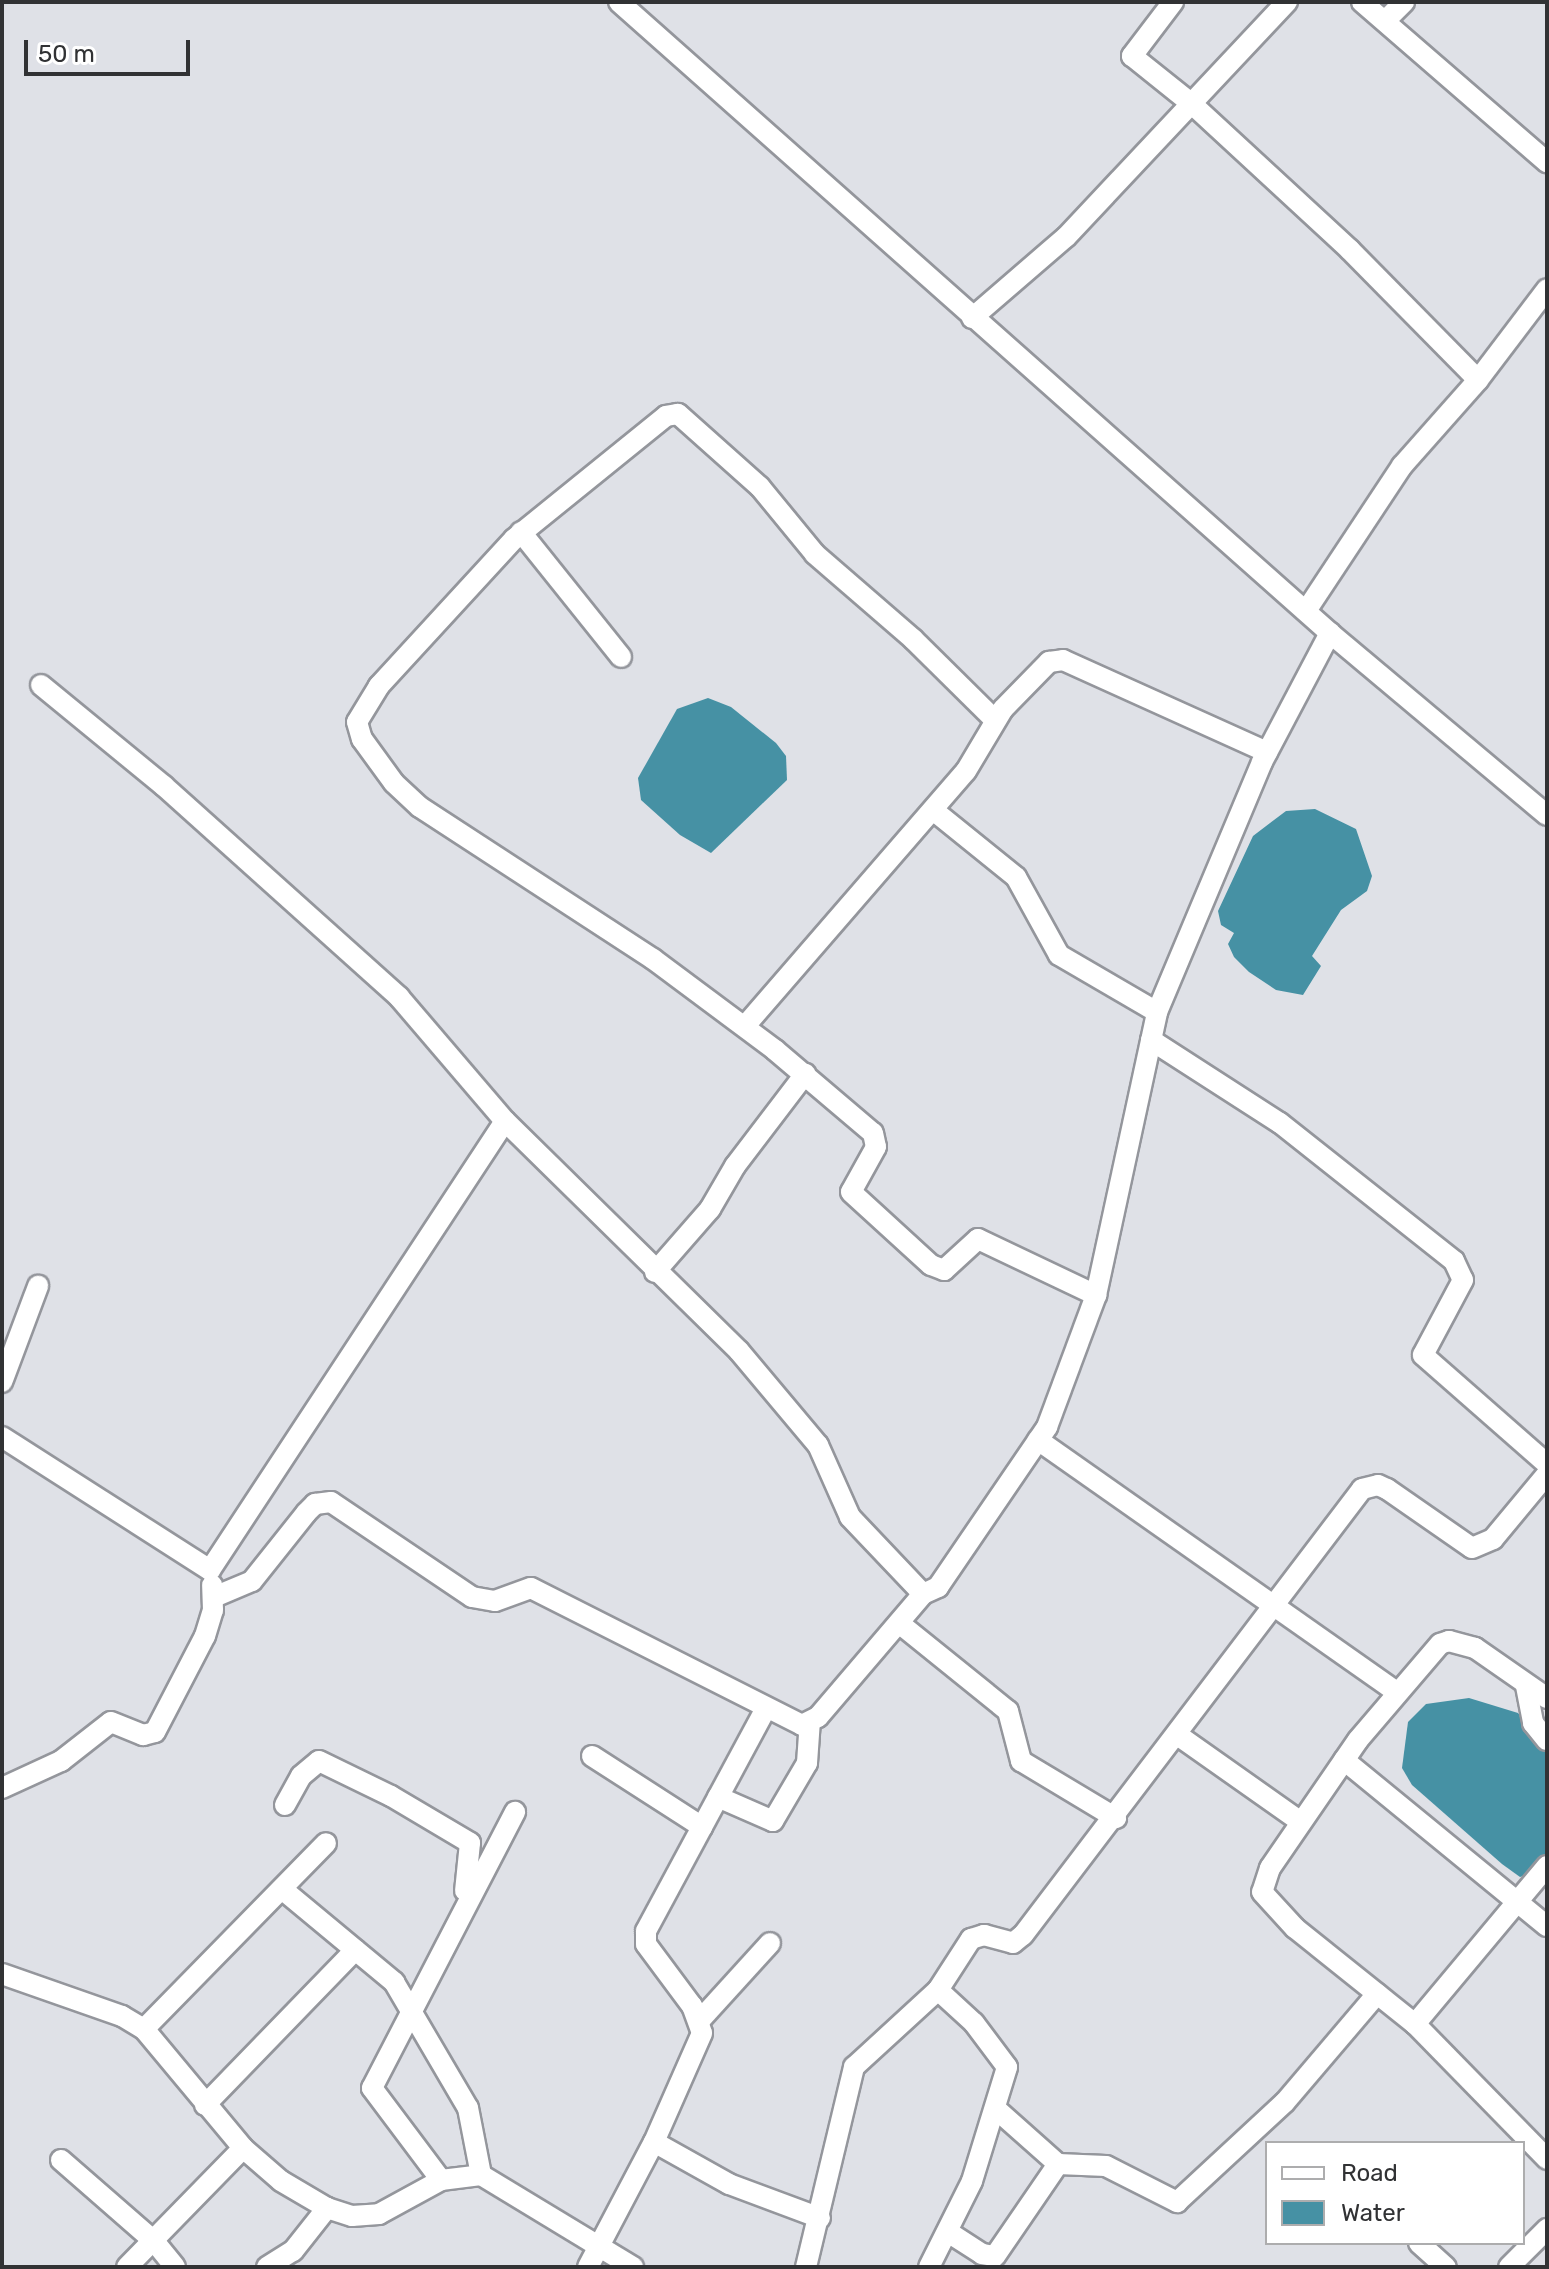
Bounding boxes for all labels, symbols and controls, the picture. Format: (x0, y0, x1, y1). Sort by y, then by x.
scale bar (28, 24, 194, 74)
text: 50 m (38, 40, 95, 68)
legend (1265, 2141, 1525, 2245)
text: Road (1341, 2159, 1398, 2187)
text: Water (1341, 2199, 1405, 2227)

